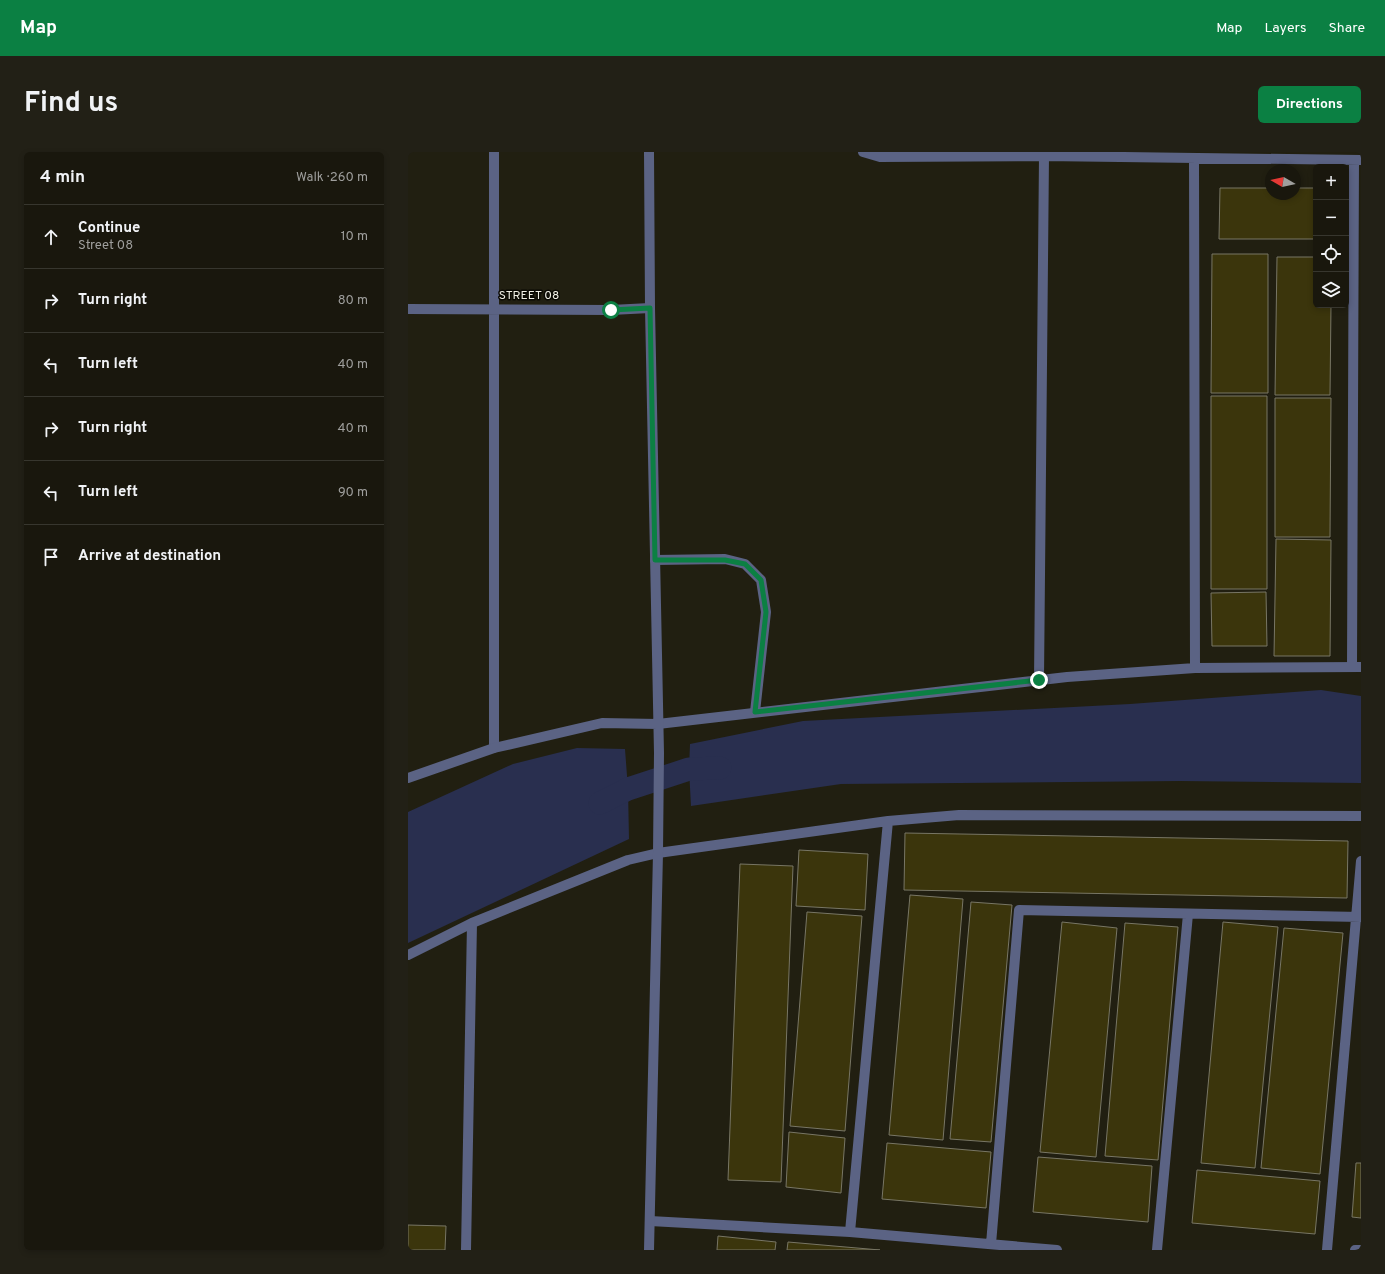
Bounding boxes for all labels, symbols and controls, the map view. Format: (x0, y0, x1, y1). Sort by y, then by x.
text: Map (20, 16, 57, 40)
text: Map (1216, 20, 1242, 37)
text: Layers (1264, 20, 1306, 37)
text: Share (1328, 20, 1365, 37)
text: Find us (24, 86, 118, 122)
button: Directions (1258, 86, 1361, 123)
north arrow (1265, 164, 1301, 200)
map controls (1313, 164, 1349, 308)
button: + (1313, 164, 1349, 200)
text: 4 min (40, 167, 85, 189)
text: Walk · 260 m (296, 170, 368, 186)
button: − (1313, 200, 1349, 236)
text: Continue (78, 219, 140, 238)
icon: ahead (40, 226, 62, 248)
text: 10 m (341, 229, 368, 245)
button: locate (1313, 236, 1349, 272)
text: Street 08 (78, 238, 133, 254)
button: layers (1313, 272, 1349, 308)
street label: STREET 08 (499, 288, 559, 304)
icon: right (40, 290, 62, 312)
text: Turn right (78, 291, 147, 310)
text: 80 m (338, 293, 368, 309)
route start (602, 301, 620, 319)
icon: left (40, 354, 62, 376)
text: Turn left (78, 355, 138, 374)
text: 40 m (338, 357, 368, 373)
icon: right (40, 418, 62, 440)
text: Turn right (78, 419, 147, 438)
text: 40 m (338, 421, 368, 437)
icon: left (40, 482, 62, 504)
text: Turn left (78, 483, 138, 502)
text: 90 m (338, 485, 368, 501)
icon: arrive (40, 546, 62, 568)
text: Arrive at destination (78, 547, 221, 566)
route end (1030, 671, 1048, 689)

